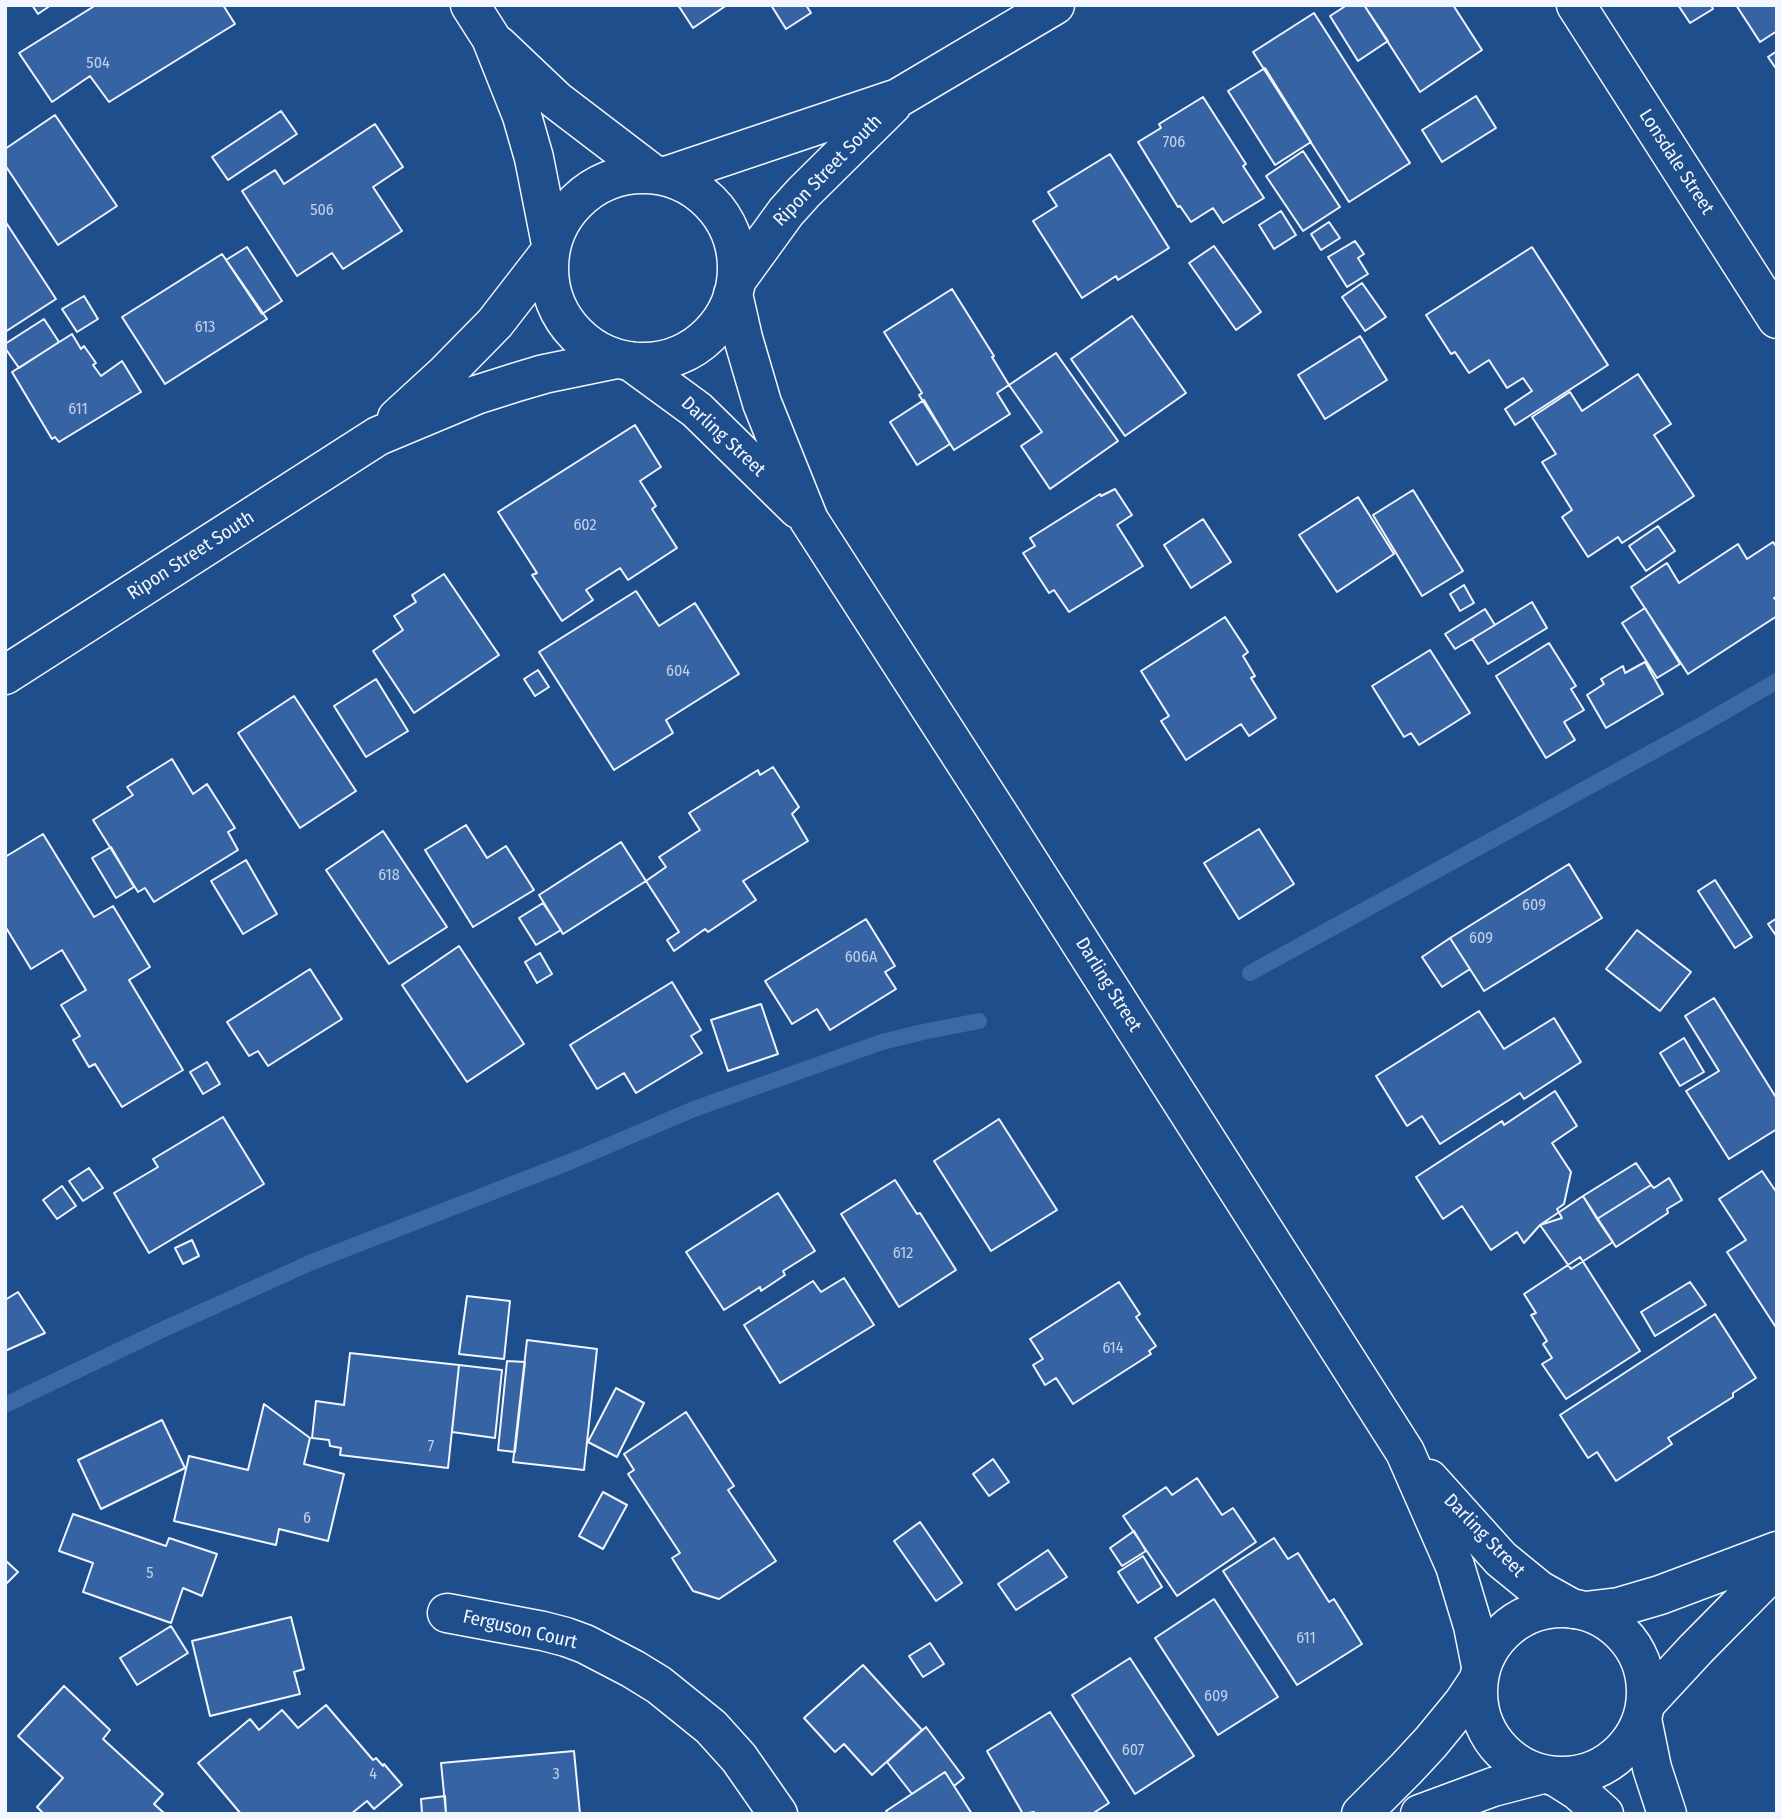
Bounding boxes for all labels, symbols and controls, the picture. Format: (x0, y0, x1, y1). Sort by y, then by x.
house number: 504 (86, 54, 110, 74)
street label: Lonsdale Street (1634, 105, 1718, 219)
street label: Ripon Street South (769, 110, 887, 232)
house number: 706 (1163, 133, 1185, 153)
house number: 506 (310, 201, 334, 221)
house number: 613 (195, 318, 215, 338)
street label: Darling Street (676, 392, 770, 482)
house number: 611 (68, 400, 88, 420)
street label: Ripon Street South (123, 507, 259, 605)
house number: 602 (573, 516, 597, 536)
house number: 604 (666, 662, 690, 682)
house number: 618 (378, 866, 400, 886)
house number: 609 (1522, 896, 1546, 916)
house number: 609 (1469, 929, 1493, 949)
street label: Darling Street (1070, 934, 1146, 1036)
house number: 606A (845, 948, 877, 968)
house number: 612 (893, 1244, 913, 1264)
house number: 614 (1102, 1339, 1124, 1359)
house number: 7 (428, 1437, 434, 1457)
street label: Darling Street (1439, 1490, 1529, 1582)
house number: 6 (303, 1509, 311, 1529)
house number: 5 (146, 1564, 154, 1584)
street label: Ferguson Court (461, 1606, 579, 1654)
house number: 611 (1296, 1629, 1316, 1649)
house number: 609 (1204, 1687, 1228, 1707)
house number: 607 (1122, 1741, 1144, 1761)
house number: 4 (369, 1765, 377, 1785)
house number: 3 (552, 1765, 560, 1785)

